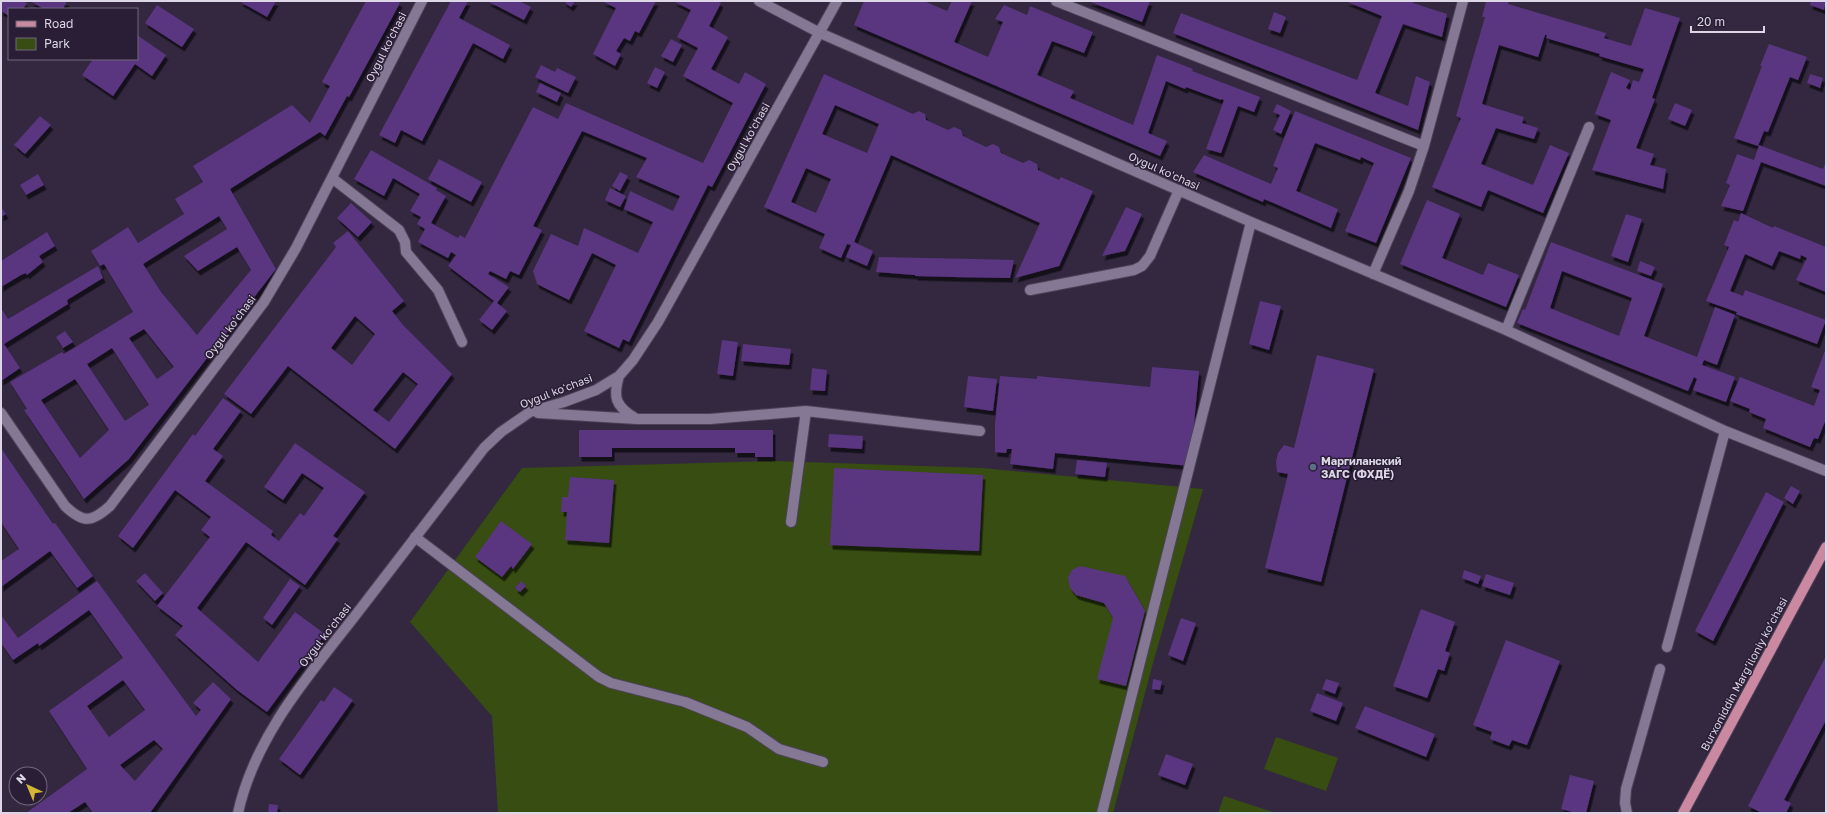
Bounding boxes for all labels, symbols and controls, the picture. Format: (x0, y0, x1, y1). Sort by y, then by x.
legend (8, 8, 138, 60)
scale bar (1691, 8, 1764, 34)
street label: Oygul koʻchasi (362, 10, 409, 84)
text: 20 m (1697, 14, 1725, 29)
text: Road (44, 16, 73, 31)
text: Park (44, 36, 70, 51)
street label: Oygul koʻchasi (723, 100, 772, 173)
street label: Oygul koʻchasi (1127, 149, 1202, 192)
street label: Oygul koʻchasi (201, 292, 258, 361)
street label: Oygul koʻchasi (518, 371, 594, 410)
place label: Маргиланский ЗАГС (ФХДЁ) (1321, 454, 1402, 480)
marker: Маргиланский ЗАГС (ФХДЁ) (1308, 462, 1318, 472)
street label: Burxoniddin Marg’iloniy ko’chasi (1698, 595, 1790, 753)
street label: Oygul koʻchasi (296, 600, 353, 669)
north arrow (8, 766, 48, 806)
text: N (13, 771, 28, 786)

